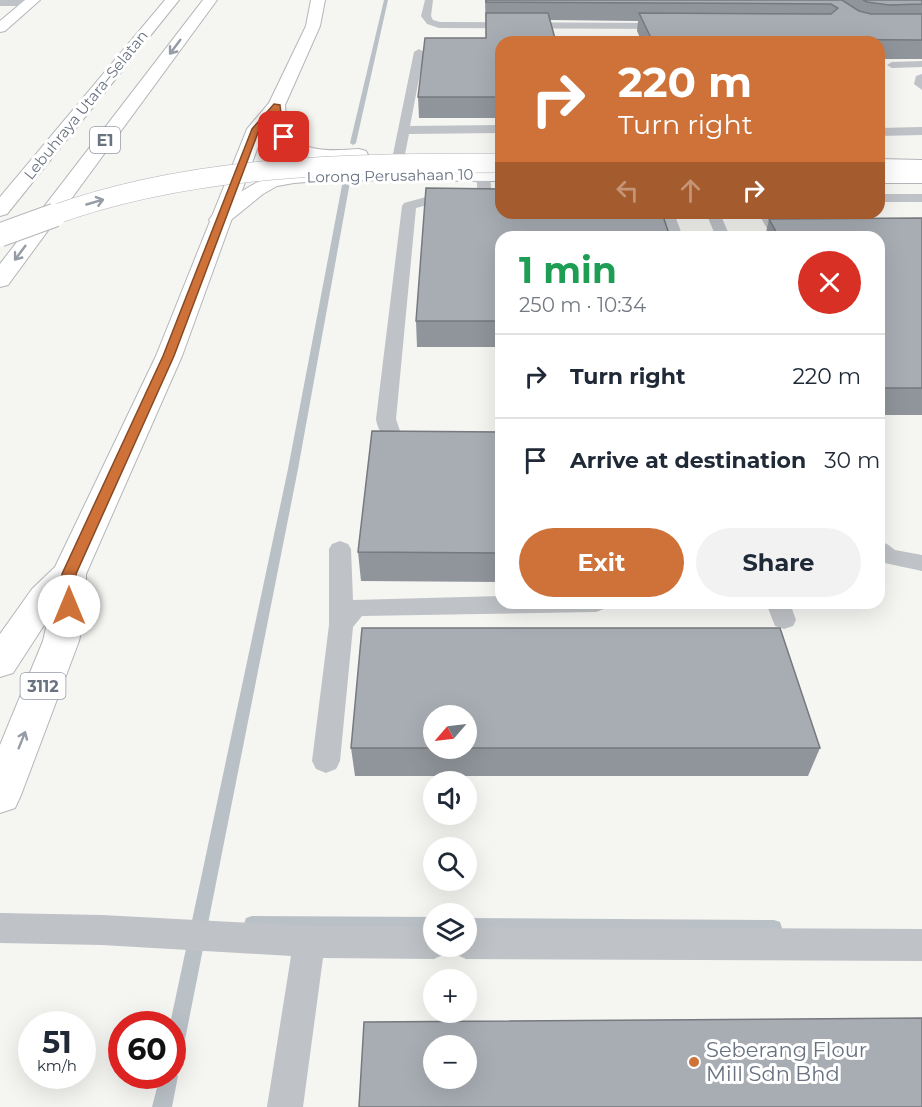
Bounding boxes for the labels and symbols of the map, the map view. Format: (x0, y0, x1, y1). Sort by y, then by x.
street label: Lebuhraya Utara–Selatan (19, 26, 152, 183)
one-way arrow (168, 38, 181, 54)
pin (258, 111, 309, 162)
road number: E1 (90, 127, 120, 153)
street label: Lorong Perusahaan 10 (306, 165, 474, 186)
one-way arrow (85, 196, 104, 207)
one-way arrow (14, 245, 26, 261)
position arrow (37, 574, 101, 638)
road number: 3112 (20, 673, 66, 699)
north arrow (423, 705, 477, 759)
one-way arrow (17, 732, 28, 750)
speed limit sign: 60 (108, 1011, 186, 1089)
place label: Seberang Flour Mill Sdn Bhd (706, 1037, 867, 1086)
marker: Seberang Flour Mill Sdn Bhd (687, 1055, 701, 1069)

